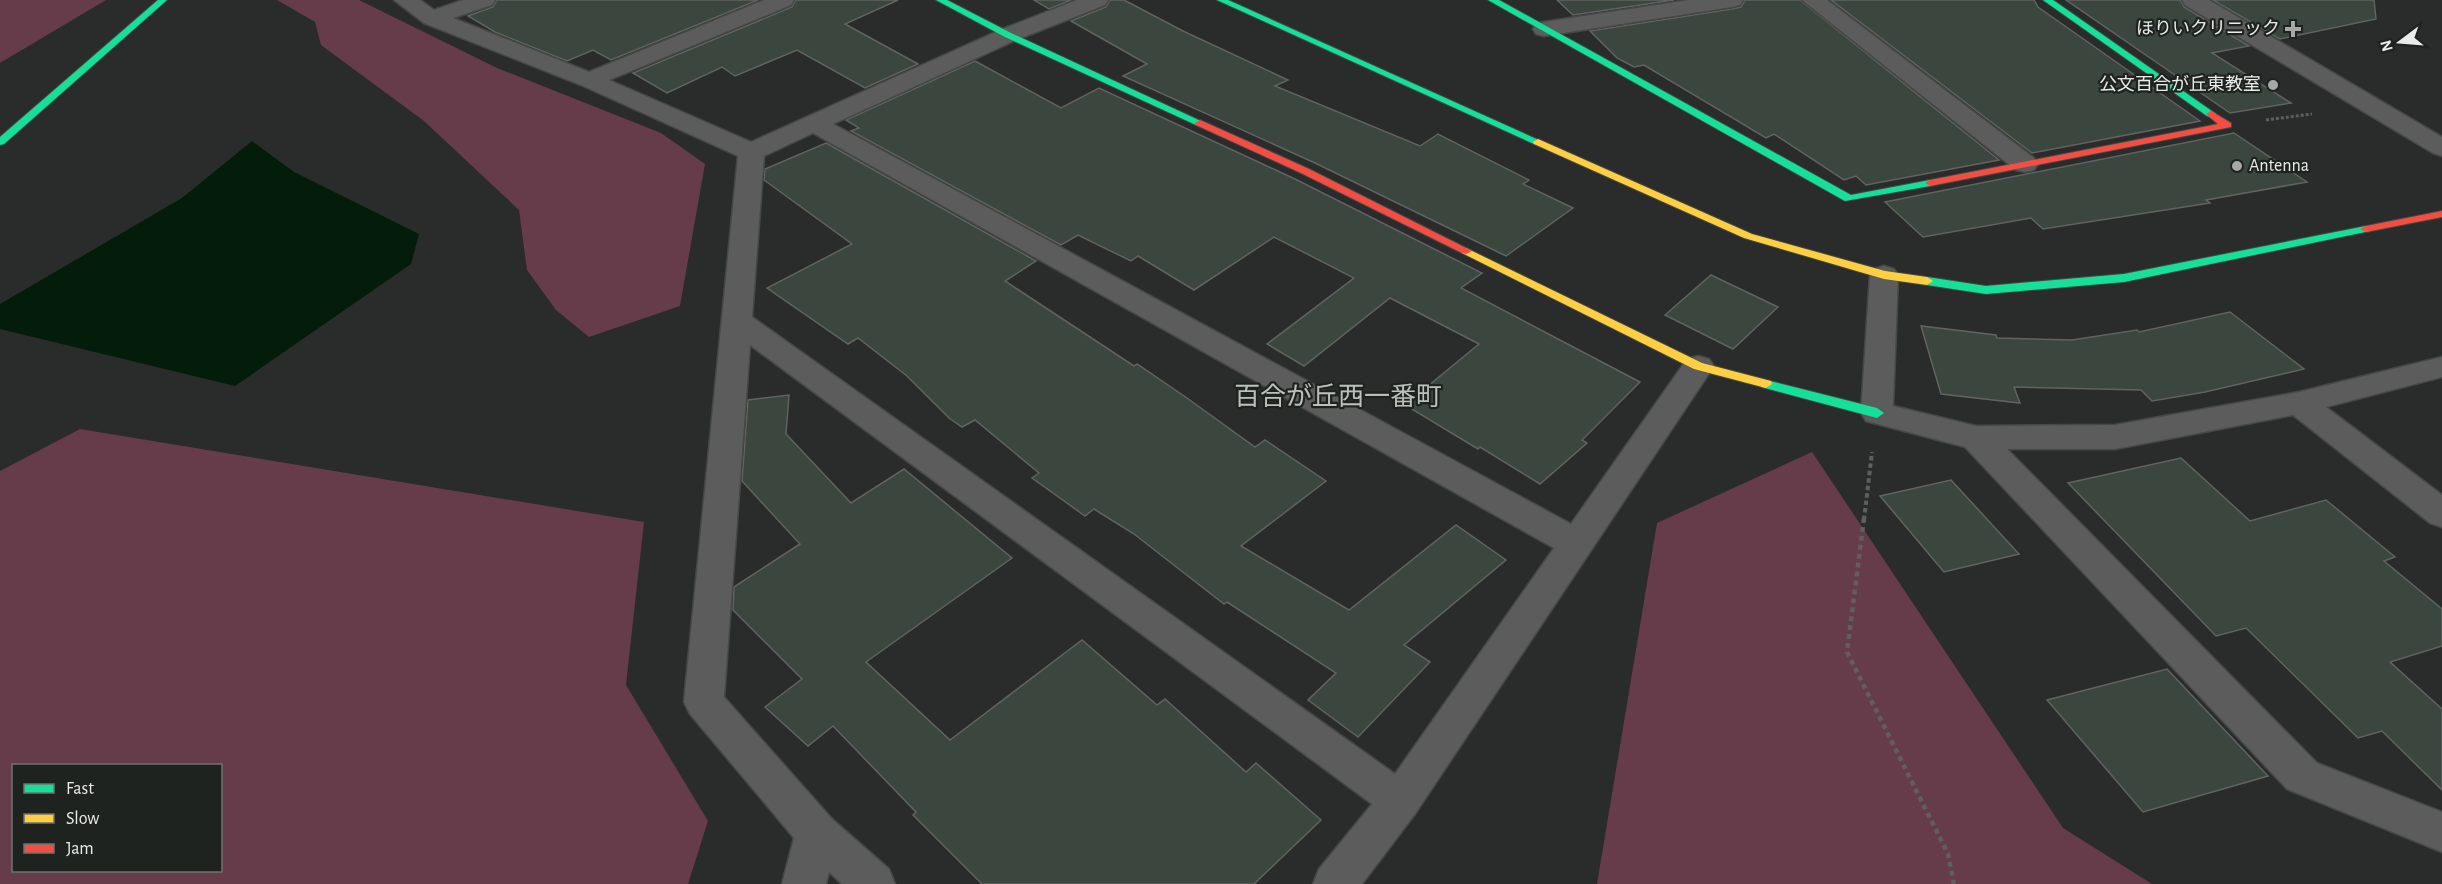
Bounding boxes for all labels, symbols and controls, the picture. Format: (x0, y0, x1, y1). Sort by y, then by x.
north arrow (2370, 12, 2430, 72)
place label: ほりいクリニック (2136, 19, 2280, 38)
marker: ほりいクリニック (2284, 20, 2302, 38)
text: N (2377, 38, 2396, 53)
place label: 公文百合が丘東教室 (2099, 74, 2261, 94)
marker: 公文百合が丘東教室 (2266, 78, 2280, 92)
place label: Antenna (2249, 157, 2309, 175)
marker: Antenna (2230, 159, 2244, 173)
district label: 百合が丘西一番町 (1234, 382, 1442, 410)
legend (12, 764, 222, 872)
text: Fast (66, 780, 94, 798)
text: Slow (66, 810, 99, 828)
text: Jam (66, 840, 94, 858)

